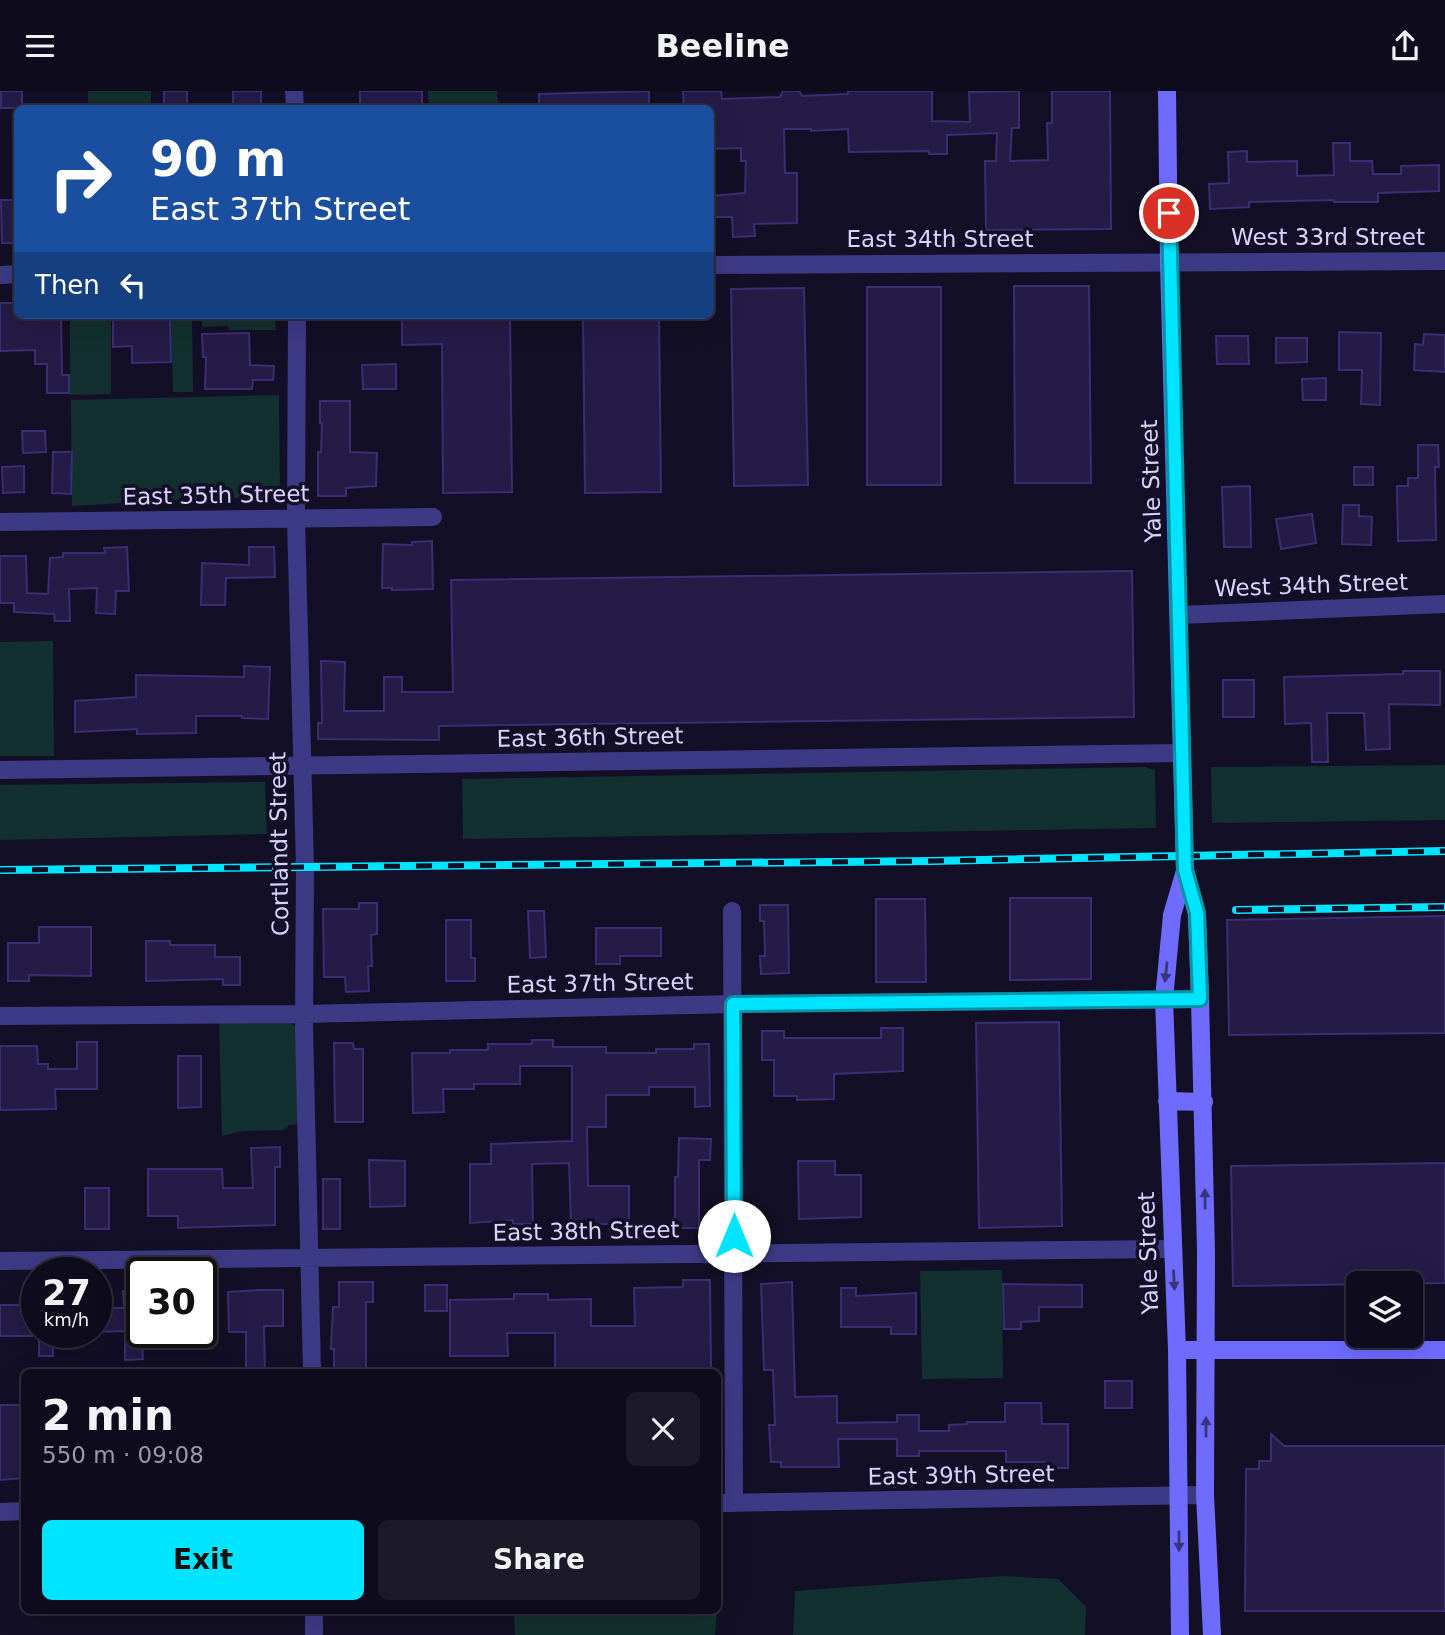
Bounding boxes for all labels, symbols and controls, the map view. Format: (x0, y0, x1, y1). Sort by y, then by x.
icon: menu (21, 27, 59, 65)
text: Beeline (655, 27, 790, 65)
icon: share (1386, 27, 1424, 65)
text: 90 m (150, 131, 286, 188)
icon: right (35, 133, 126, 224)
pin (1139, 183, 1199, 243)
text: East 37th Street (150, 190, 410, 228)
icon: arrive (1150, 194, 1188, 232)
street label: West 33rd Street (1231, 224, 1425, 250)
street label: East 34th Street (847, 226, 1034, 252)
icon: left (114, 266, 152, 304)
text: Then (35, 270, 100, 300)
street label: Yale Street (1136, 419, 1166, 544)
street label: East 35th Street (122, 480, 310, 510)
street label: West 34th Street (1214, 569, 1408, 601)
street label: East 36th Street (496, 722, 684, 752)
street label: Cortlandt Street (264, 752, 294, 936)
one-way arrow (1161, 961, 1172, 983)
street label: East 37th Street (506, 968, 694, 998)
one-way arrow (1200, 1188, 1211, 1210)
street label: Yale Street (1133, 1191, 1163, 1316)
position arrow (697, 1199, 771, 1273)
street label: East 38th Street (492, 1216, 680, 1246)
speed limit sign: 30 (126, 1257, 217, 1348)
one-way arrow (1168, 1270, 1179, 1292)
map controls (1346, 1271, 1423, 1348)
button: layers (1346, 1271, 1423, 1348)
text: 27 (42, 1273, 91, 1313)
text: km/h (44, 1309, 89, 1330)
text: 2 min (42, 1391, 174, 1440)
button: close (626, 1392, 700, 1466)
one-way arrow (1200, 1416, 1212, 1438)
text: 550 m · 09:08 (42, 1442, 204, 1468)
street label: East 39th Street (867, 1460, 1055, 1490)
button: Exit (42, 1520, 364, 1600)
button: Share (378, 1520, 700, 1600)
one-way arrow (1173, 1530, 1185, 1552)

